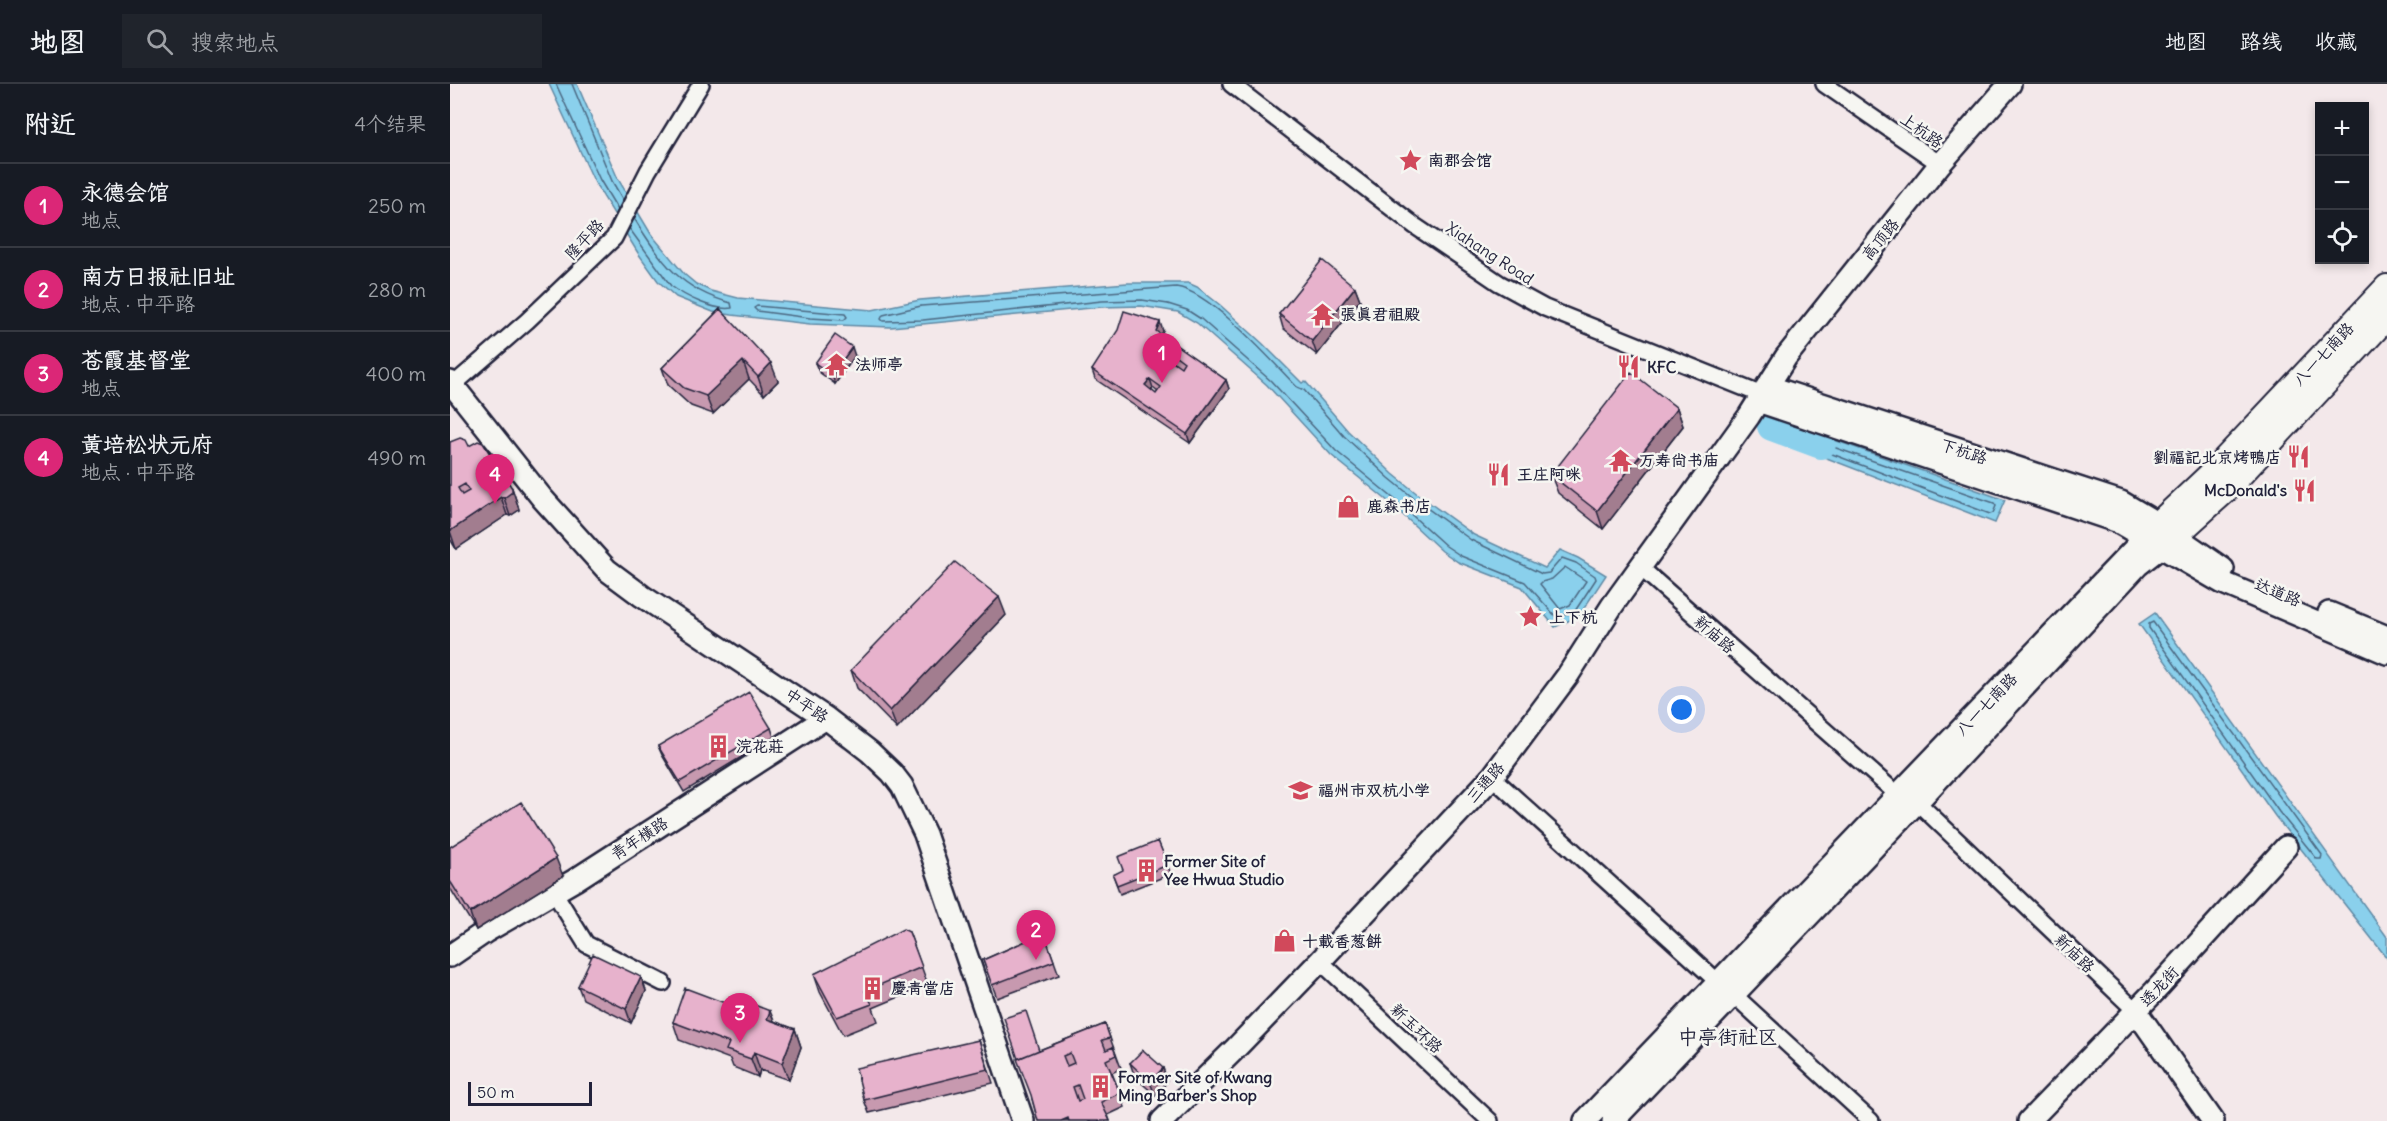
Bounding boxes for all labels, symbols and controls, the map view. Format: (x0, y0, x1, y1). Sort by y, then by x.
search box (122, 14, 542, 68)
text: 地图 (30, 24, 86, 60)
icon: search (143, 25, 176, 58)
text: 搜索地点 (191, 28, 279, 56)
text: 地图 (2165, 28, 2207, 55)
text: 路线 (2240, 28, 2282, 55)
text: 收藏 (2315, 28, 2357, 55)
map controls (2315, 102, 2369, 264)
button: + (2315, 102, 2369, 156)
text: 附近 (24, 107, 76, 140)
street label: 上杭路 (1897, 108, 1947, 152)
text: 4个结果 (354, 111, 426, 136)
place icon: 南郡会馆 (1397, 147, 1423, 173)
place label: 南郡会馆 (1428, 150, 1492, 170)
button: − (2315, 156, 2369, 210)
text: 永德会馆 (81, 178, 169, 206)
text: 1 (40, 193, 47, 218)
text: 250 m (368, 193, 426, 218)
text: 地点 (81, 207, 121, 232)
button: locate (2315, 210, 2369, 264)
street label: 高顶路 (1857, 214, 1903, 264)
street label: 隆平路 (560, 215, 608, 263)
street label: Xiahang Road (1442, 217, 1538, 289)
text: 南方日报社旧址 (81, 262, 235, 290)
text: 2 (38, 277, 49, 302)
text: 280 m (368, 277, 426, 302)
text: 地点 · 中平路 (81, 291, 195, 316)
temple icon: 張真君祖殿 (1309, 301, 1335, 327)
place label: 張真君祖殿 (1340, 304, 1420, 324)
street label: 八一七南路 (2288, 318, 2358, 390)
pin: 1 (1142, 334, 1182, 383)
text: 苍霞基督堂 (81, 346, 191, 374)
temple icon: 法师亭 (824, 351, 850, 377)
place label: 法师亭 (855, 354, 903, 374)
restaurant icon: KFC (1616, 354, 1642, 380)
place label: KFC (1647, 357, 1677, 377)
text: 3 (38, 361, 49, 386)
text: 400 m (366, 361, 426, 386)
text: 地点 (81, 375, 121, 400)
text: 黄培松状元府 (81, 430, 213, 458)
street label: 下杭路 (1938, 434, 1990, 468)
restaurant icon: 劉福記北京烤鴨店 (2286, 444, 2312, 470)
text: 4 (38, 445, 49, 470)
text: 490 m (367, 445, 426, 470)
temple icon: 万寿尚书庙 (1608, 447, 1634, 473)
place label: 劉福記北京烤鴨店 (2153, 447, 2281, 467)
place label: 万寿尚书庙 (1639, 450, 1719, 470)
pin: 4 (476, 454, 514, 504)
text: 地点 · 中平路 (81, 459, 195, 484)
restaurant icon: 王庄阿咪 (1486, 461, 1512, 487)
place label: 王庄阿咪 (1517, 464, 1581, 484)
restaurant icon: McDonald's (2292, 477, 2318, 503)
place label: McDonald's (2204, 480, 2287, 500)
shop icon: 鹿森书店 (1336, 493, 1362, 519)
place label: 鹿森书店 (1367, 496, 1431, 516)
street label: 达道路 (2252, 574, 2304, 610)
place icon: 上下杭 (1518, 604, 1544, 630)
place label: 上下杭 (1549, 607, 1598, 627)
street label: 新庙路 (1690, 611, 1740, 657)
street label: 八一七南路 (1951, 668, 2021, 740)
street label: 中平路 (782, 683, 832, 727)
your location (1667, 695, 1696, 724)
building icon: 浣花莊 (705, 733, 731, 759)
place label: 浣花莊 (736, 736, 784, 756)
street label: 三通路 (1462, 757, 1508, 807)
school or university icon: 福州市双杭小学 (1287, 777, 1313, 803)
place label: 福州市双杭小学 (1318, 780, 1430, 800)
street label: 青年横路 (607, 812, 671, 864)
place label: Former Site of Yee Hwua Studio (1163, 851, 1284, 889)
building icon: Former Site of Yee Hwua Studio (1133, 857, 1159, 883)
pin: 2 (1016, 910, 1056, 960)
shop icon: 十載香葱餅 (1271, 928, 1297, 954)
street label: 新庙路 (2051, 929, 2099, 977)
place label: 十載香葱餅 (1302, 931, 1382, 951)
street label: 透龙街 (2135, 962, 2183, 1010)
building icon: 慶青當店 (860, 975, 886, 1001)
place label: 慶青當店 (891, 978, 955, 998)
pin: 3 (720, 994, 760, 1043)
street label: 新玉环路 (1387, 999, 1447, 1057)
district label: 中亭街社区 (1678, 1024, 1778, 1049)
place label: Former Site of Kwang Ming Barber's Shop (1118, 1067, 1272, 1106)
building icon: Former Site of Kwang Ming Barber's Shop (1087, 1073, 1113, 1099)
scale bar (468, 1079, 592, 1106)
text: 50 m (477, 1082, 515, 1102)

